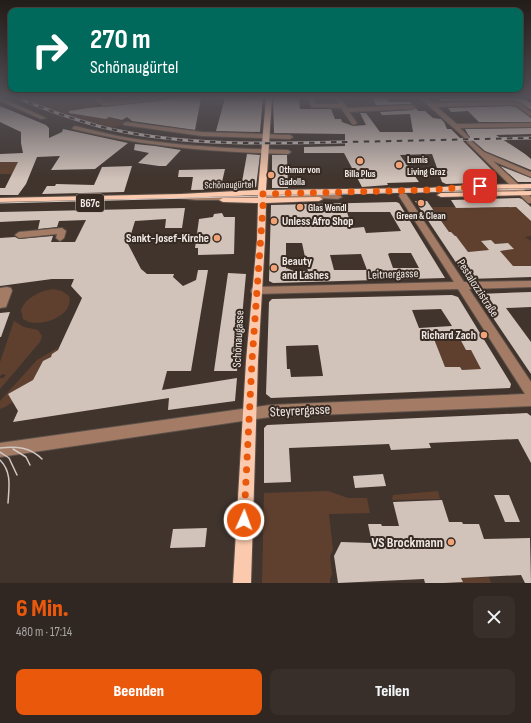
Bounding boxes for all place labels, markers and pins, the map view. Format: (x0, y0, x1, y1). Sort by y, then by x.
place label: Lumis Living Graz (407, 154, 446, 178)
marker: Billa Plus (355, 156, 365, 166)
marker: Lumis Living Graz (394, 160, 404, 170)
place label: Othmar von Gadolla (279, 164, 320, 188)
place label: Billa Plus (344, 168, 376, 180)
pin (463, 169, 497, 203)
marker: Othmar von Gadolla (266, 170, 276, 180)
marker: Green & Clean (416, 198, 426, 208)
marker: Glas Wendl (295, 202, 305, 212)
place label: Glas Wendl (308, 202, 347, 214)
place label: Green & Clean (396, 210, 446, 222)
place label: Unless Afro Shop (282, 214, 353, 229)
marker: Unless Afro Shop (269, 216, 279, 226)
place label: Sankt-Josef-Kirche (126, 231, 209, 246)
marker: Sankt-Josef-Kirche (212, 233, 222, 243)
place label: Beauty and Lashes (282, 254, 329, 283)
marker: Beauty and Lashes (269, 263, 279, 273)
place label: Richard Zach (421, 328, 476, 343)
marker: Richard Zach (479, 330, 489, 340)
place label: VS Brockmann (371, 534, 443, 551)
marker: VS Brockmann (446, 537, 456, 547)

